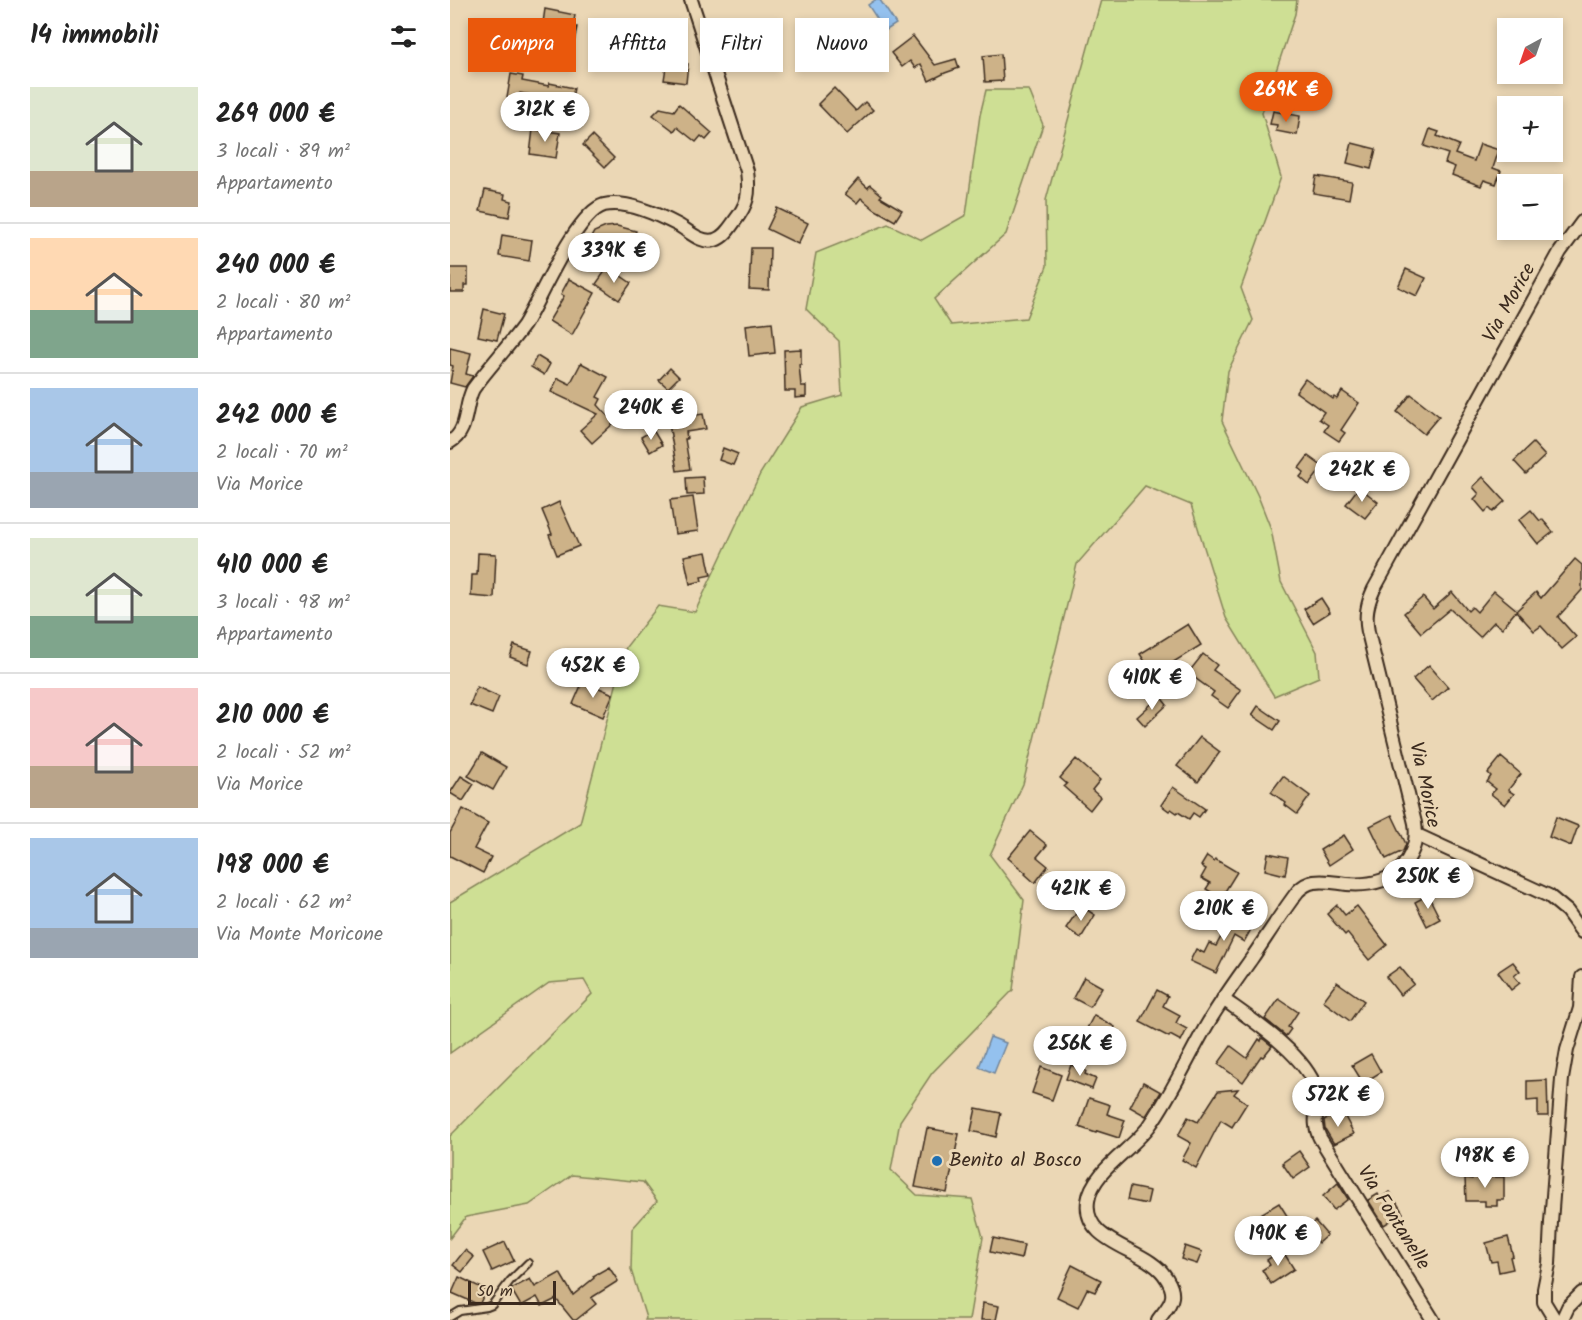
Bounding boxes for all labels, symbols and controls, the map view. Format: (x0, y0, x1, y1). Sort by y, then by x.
text: 14 immobili (30, 15, 158, 57)
chip: Compra (468, 18, 576, 72)
chip: Affitta (588, 18, 688, 72)
chip: Filtri (700, 18, 783, 72)
chip: Nuovo (795, 18, 889, 72)
north arrow (1497, 18, 1563, 84)
map controls (1497, 18, 1563, 240)
icon: filters (387, 20, 420, 53)
pin: 269K € (1237, 72, 1335, 123)
text: 269K € (1253, 75, 1319, 107)
pin: 312K € (496, 92, 594, 143)
text: 269 000 € (216, 94, 335, 136)
text: 312K € (514, 95, 576, 127)
button: + (1497, 96, 1563, 162)
icon: home (78, 111, 150, 183)
text: 3 locali · 89 m² (216, 136, 350, 168)
text: Appartamento (216, 168, 333, 200)
button: − (1497, 174, 1563, 240)
pin: 339K € (565, 233, 663, 284)
text: 339K € (582, 236, 646, 268)
text: 240 000 € (216, 245, 335, 287)
street label: Via Morice (1475, 257, 1545, 349)
icon: home (78, 262, 150, 334)
text: 2 locali · 80 m² (216, 287, 350, 319)
text: Appartamento (216, 319, 333, 351)
pin: 240K € (602, 390, 700, 441)
text: 240K € (618, 393, 684, 425)
text: 242 000 € (216, 395, 337, 437)
icon: home (78, 412, 150, 484)
text: 2 locali · 70 m² (216, 437, 348, 469)
pin: 242K € (1313, 452, 1411, 503)
text: 242K € (1329, 455, 1395, 487)
text: Via Morice (216, 469, 303, 501)
text: 410 000 € (216, 545, 328, 587)
icon: home (78, 562, 150, 634)
text: 3 locali · 98 m² (216, 587, 350, 619)
text: Appartamento (216, 619, 333, 651)
pin: 452K € (544, 648, 642, 699)
text: 452K € (560, 651, 626, 683)
pin: 410K € (1103, 660, 1201, 711)
text: 410K € (1122, 663, 1182, 695)
text: 210 000 € (216, 695, 329, 737)
icon: home (78, 712, 150, 784)
text: 2 locali · 52 m² (216, 737, 351, 769)
street label: Via Morice (1399, 739, 1449, 831)
text: Via Morice (216, 769, 303, 801)
text: 198 000 € (216, 845, 329, 887)
pin: 250K € (1379, 859, 1477, 910)
icon: home (78, 862, 150, 934)
text: 250K € (1396, 862, 1460, 894)
pin: 421K € (1032, 871, 1130, 922)
text: 421K € (1050, 874, 1112, 906)
text: 2 locali · 62 m² (216, 887, 351, 919)
pin: 210K € (1175, 891, 1273, 942)
text: 210K € (1194, 894, 1254, 926)
text: Via Monte Moricone (216, 919, 383, 951)
pin: 256K € (1031, 1026, 1129, 1077)
text: 256K € (1047, 1029, 1113, 1061)
pin: 572K € (1289, 1077, 1387, 1128)
text: 572K € (1306, 1080, 1370, 1112)
pin: 198K € (1436, 1138, 1534, 1189)
text: 198K € (1455, 1141, 1515, 1173)
place label: Benito al Bosco (949, 1145, 1082, 1177)
marker: Benito al Bosco (930, 1154, 944, 1168)
street label: Via Fontanelle (1348, 1159, 1438, 1277)
pin: 190K € (1229, 1216, 1327, 1267)
text: 190K € (1249, 1219, 1307, 1251)
scale bar (468, 1278, 556, 1306)
text: 50 m (477, 1279, 513, 1304)

